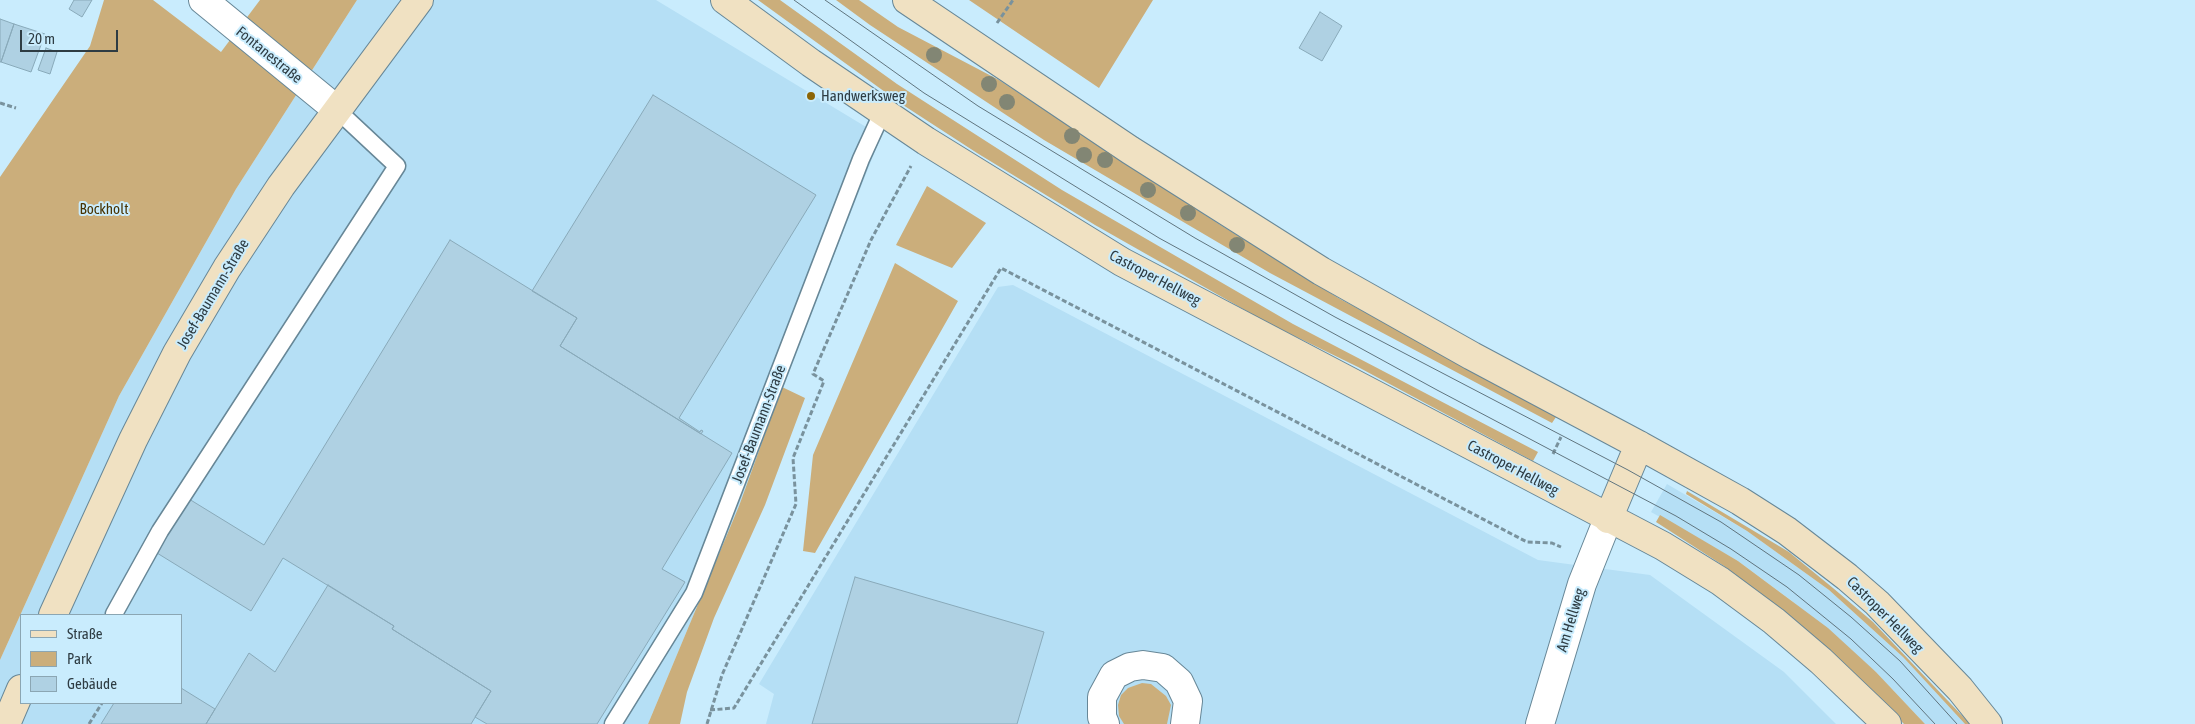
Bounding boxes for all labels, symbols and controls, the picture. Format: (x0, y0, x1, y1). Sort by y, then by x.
scale bar (22, 20, 120, 52)
street label: Fontanestraße (232, 23, 306, 87)
text: 20 m (28, 30, 55, 47)
place label: Handwerksweg (821, 87, 905, 105)
marker: Handwerksweg (805, 90, 817, 102)
park label: Bockholt (80, 200, 128, 218)
street label: Josef-Baumann-Straße (173, 236, 253, 352)
street label: Castroper Hellweg (1106, 246, 1204, 310)
street label: Josef-Baumann-Straße (728, 363, 790, 485)
street label: Castroper Hellweg (1464, 436, 1562, 500)
street label: Castroper Hellweg (1843, 573, 1927, 657)
street label: Am Hellweg (1553, 586, 1589, 654)
legend (20, 614, 182, 704)
text: Straße (67, 625, 103, 642)
text: Park (67, 650, 92, 667)
text: Gebäude (67, 675, 117, 692)

